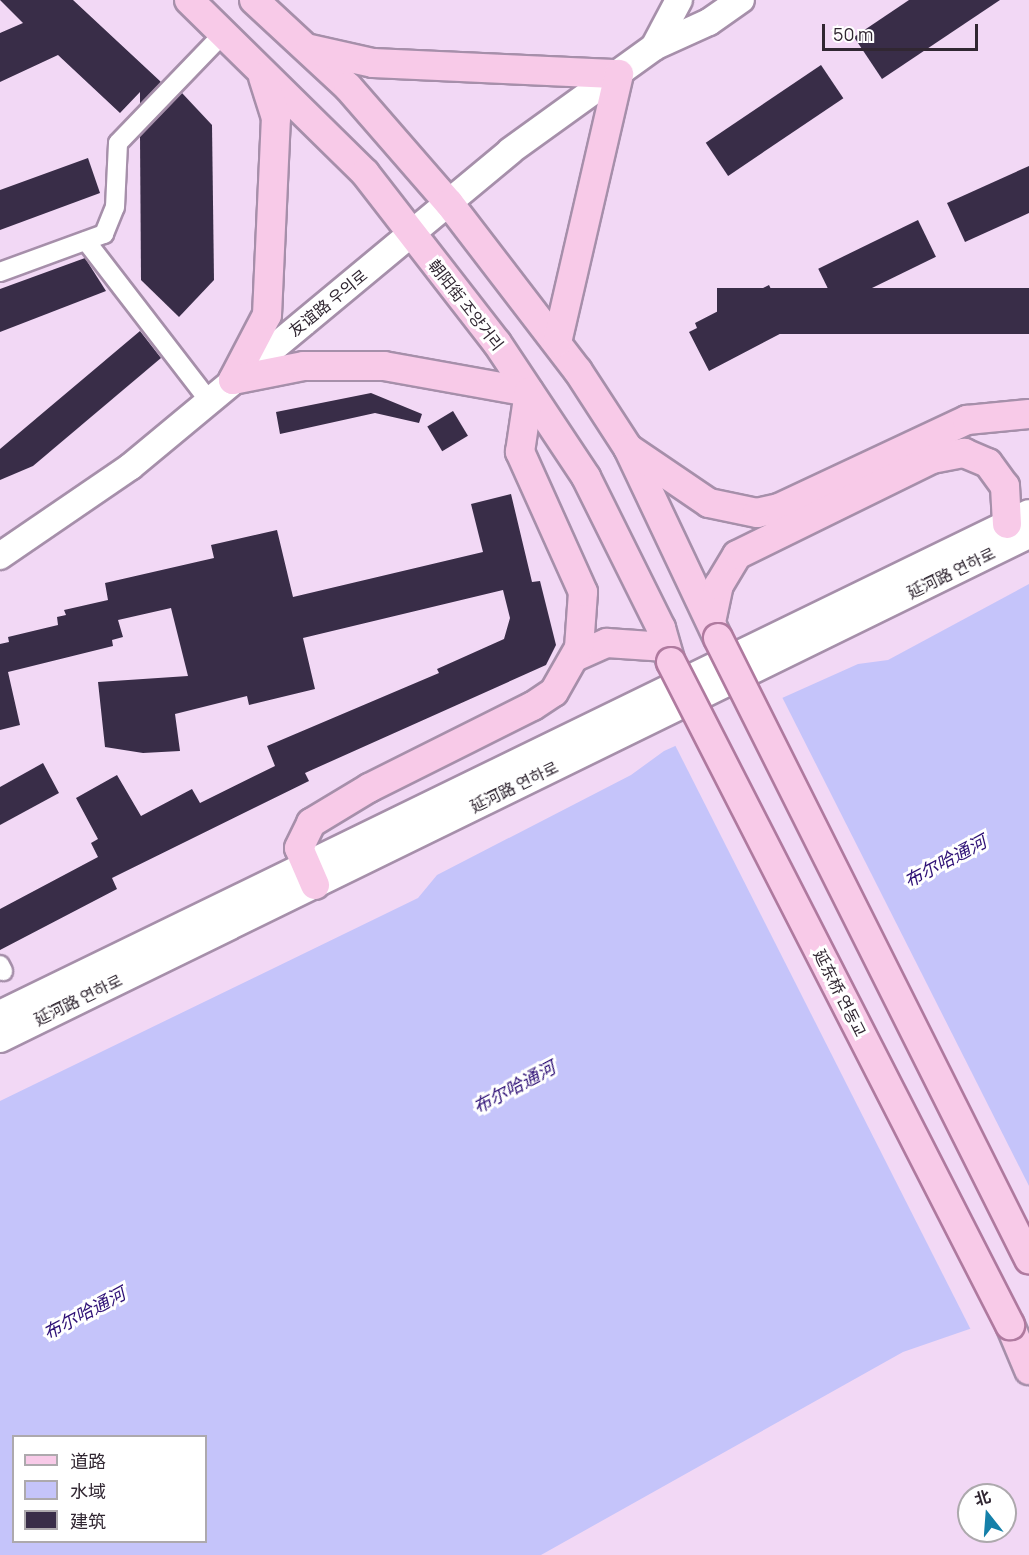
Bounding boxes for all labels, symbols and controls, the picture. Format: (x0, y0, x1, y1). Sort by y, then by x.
scale bar (825, 12, 981, 50)
text: 50 m (833, 22, 873, 46)
street label: 朝阳街 조양거리 (425, 256, 507, 354)
street label: 友谊路 우의로 (285, 266, 371, 340)
street label: 延河路 연하로 (904, 543, 998, 603)
street label: 延河路 연하로 (467, 757, 561, 817)
water label: 布尔哈通河 (900, 830, 990, 892)
street label: 延东桥 연동교 (810, 946, 870, 1040)
street label: 延河路 연하로 (31, 970, 125, 1030)
water label: 布尔哈通河 (469, 1056, 559, 1118)
water label: 布尔哈通河 (39, 1282, 129, 1344)
legend (12, 1435, 207, 1543)
text: 道路 (70, 1449, 106, 1473)
text: 水域 (70, 1479, 106, 1503)
north arrow (957, 1483, 1017, 1543)
text: 北 (971, 1485, 993, 1511)
text: 建筑 (70, 1509, 106, 1533)

